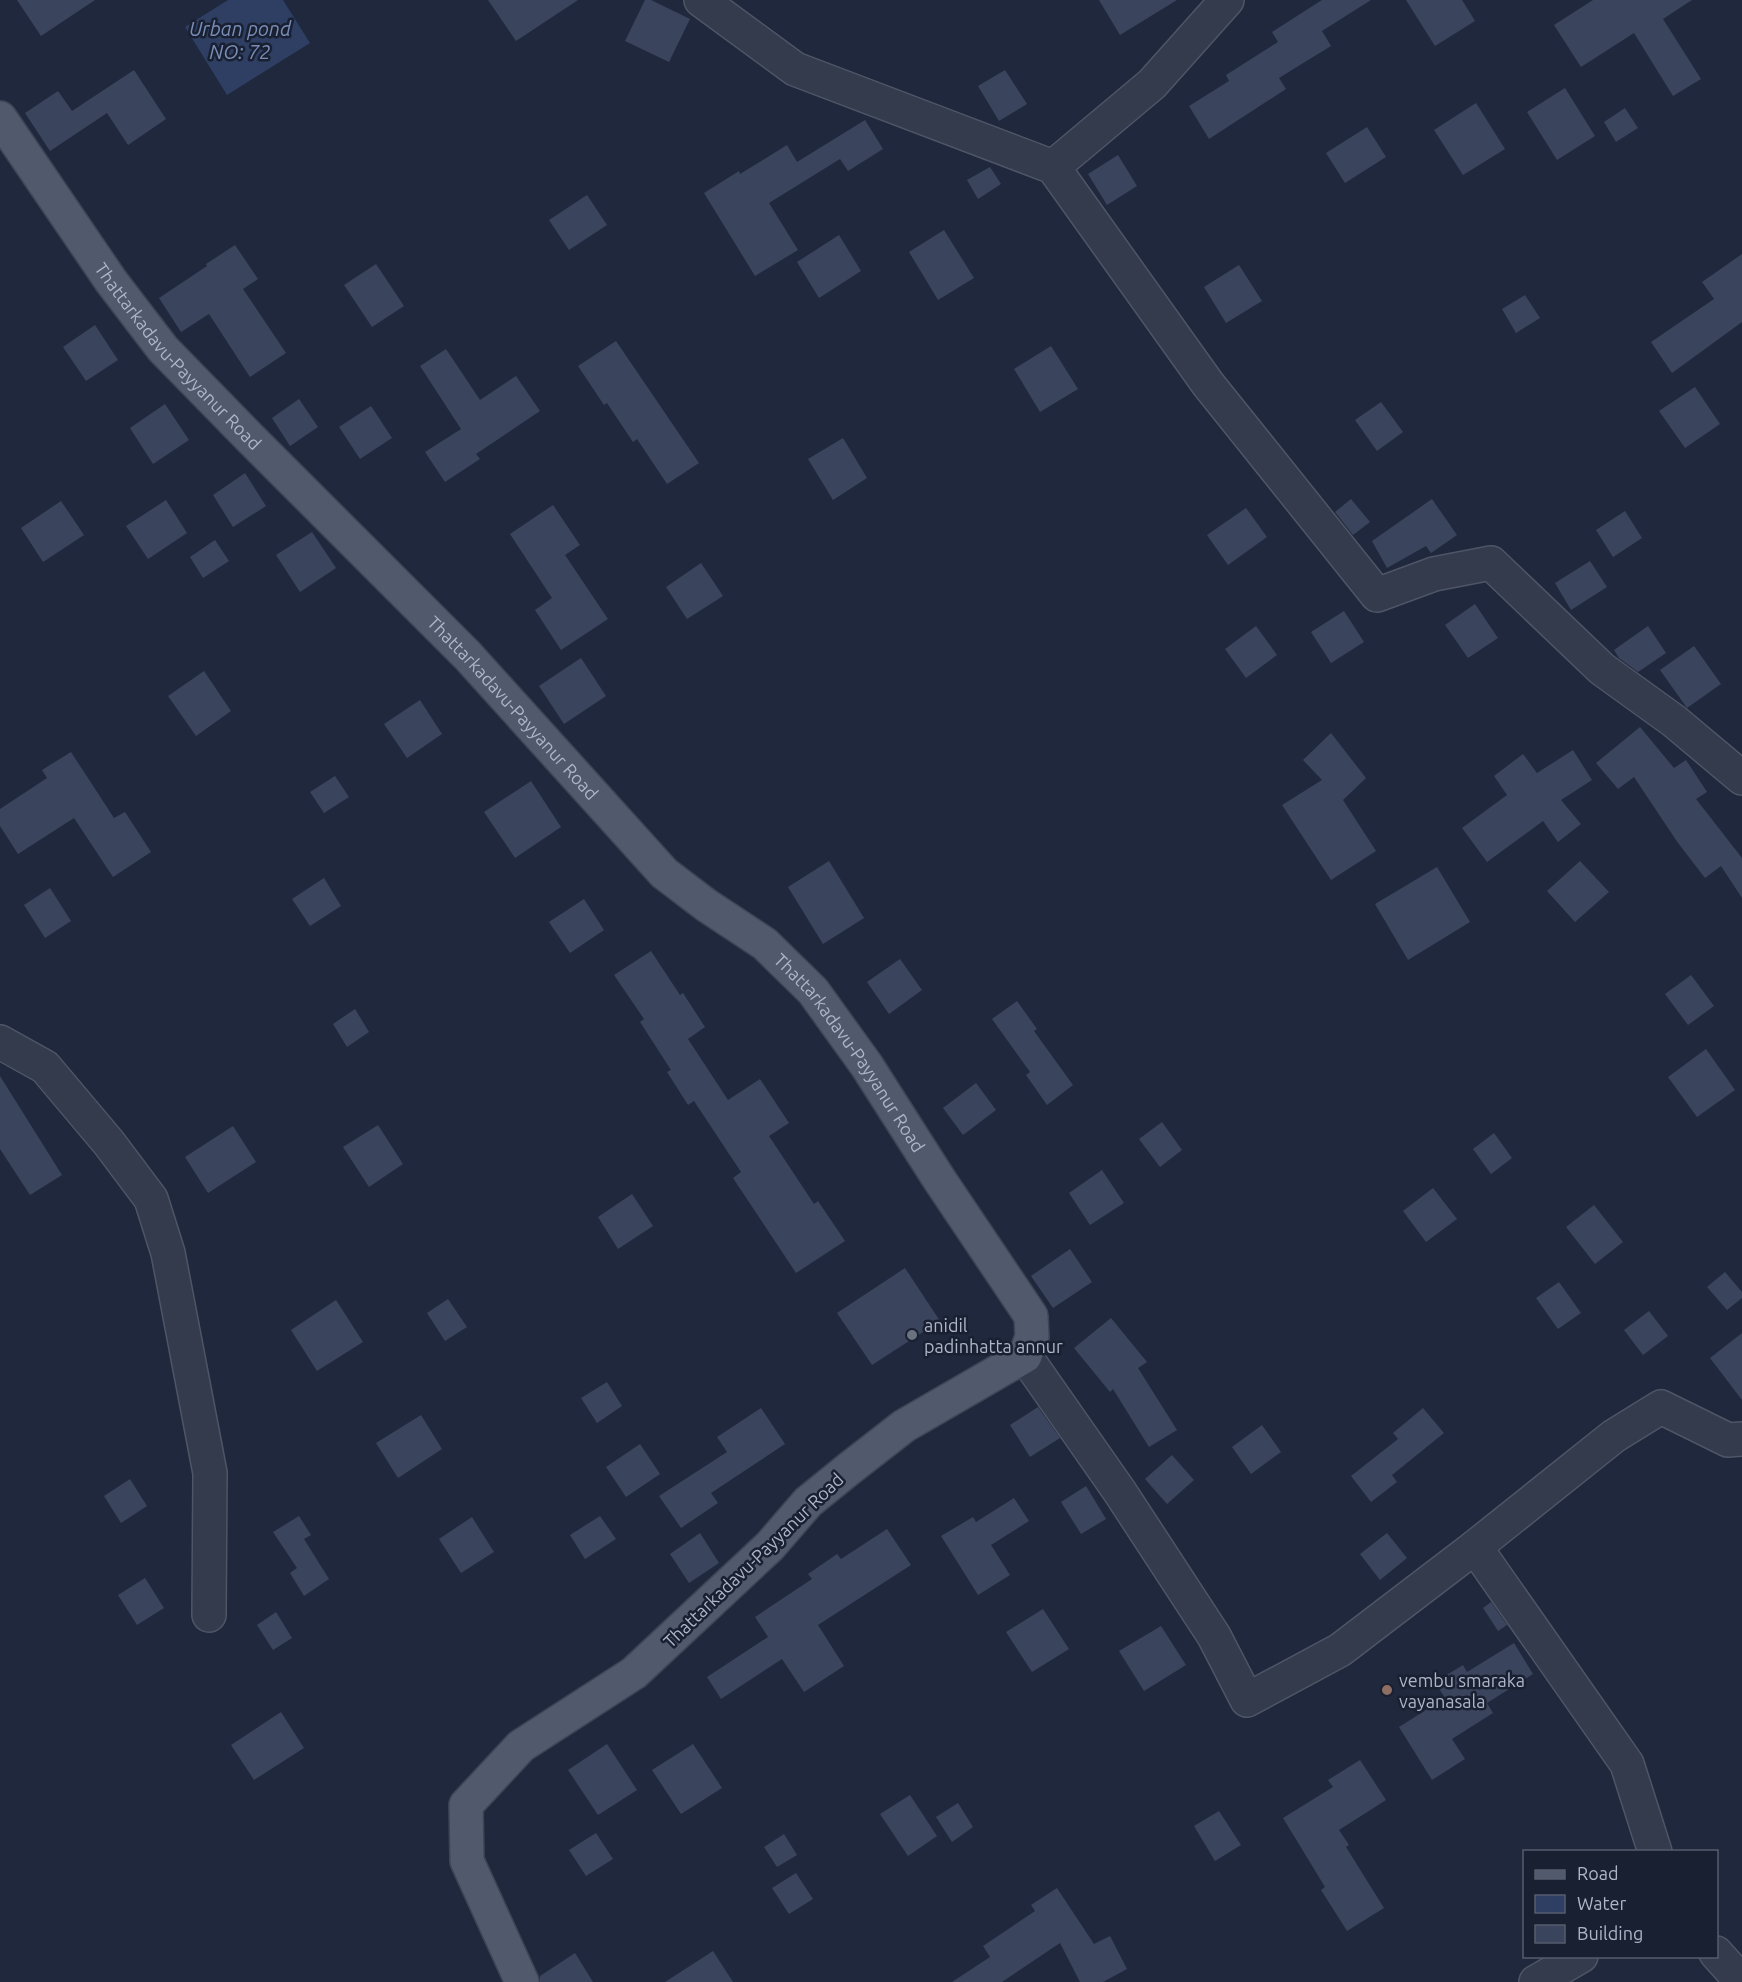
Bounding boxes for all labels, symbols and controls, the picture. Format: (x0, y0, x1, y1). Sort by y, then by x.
water label: Urban pond NO: 72 (189, 17, 292, 63)
street label: Thattarkadavu-Payyanur Road (91, 259, 265, 453)
street label: Thattarkadavu-Payyanur Road (424, 612, 602, 803)
street label: Thattarkadavu-Payyanur Road (771, 949, 929, 1156)
place label: anidil padinhatta annur (924, 1315, 1063, 1356)
marker: anidil padinhatta annur (905, 1328, 919, 1342)
street label: Thattarkadavu-Payyanur Road (659, 1469, 847, 1651)
place label: vembu smaraka vayanasala (1399, 1670, 1525, 1711)
marker: vembu smaraka vayanasala (1380, 1683, 1394, 1697)
legend (1523, 1850, 1718, 1958)
text: Road (1577, 1863, 1619, 1883)
text: Water (1577, 1893, 1627, 1913)
text: Building (1577, 1923, 1643, 1943)

